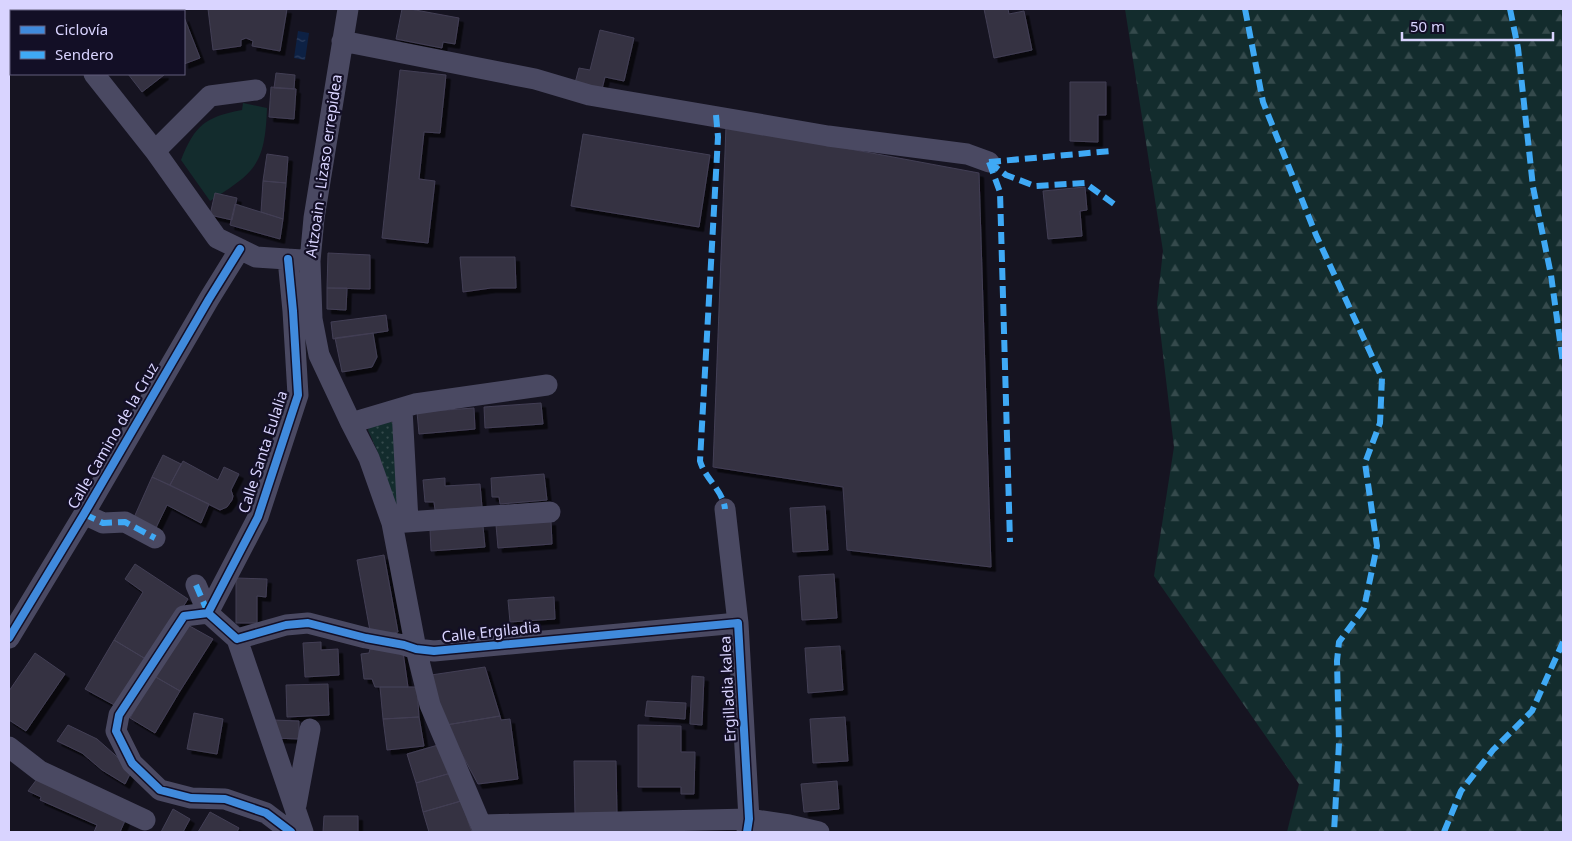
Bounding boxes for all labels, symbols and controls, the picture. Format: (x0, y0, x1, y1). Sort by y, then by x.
legend (10, 10, 185, 75)
scale bar (1402, 10, 1553, 42)
text: 50 m (1410, 16, 1445, 36)
text: Ciclovía (55, 19, 108, 39)
text: Sendero (55, 44, 114, 64)
street label: Aitzoain - Lizaso errepidea (300, 73, 346, 259)
street label: Calle Camino de la Cruz (62, 359, 162, 512)
street label: Calle Santa Eulalia (233, 388, 291, 516)
street label: Calle Ergiladia (440, 616, 541, 646)
street label: Ergilladia kalea (714, 635, 740, 743)

